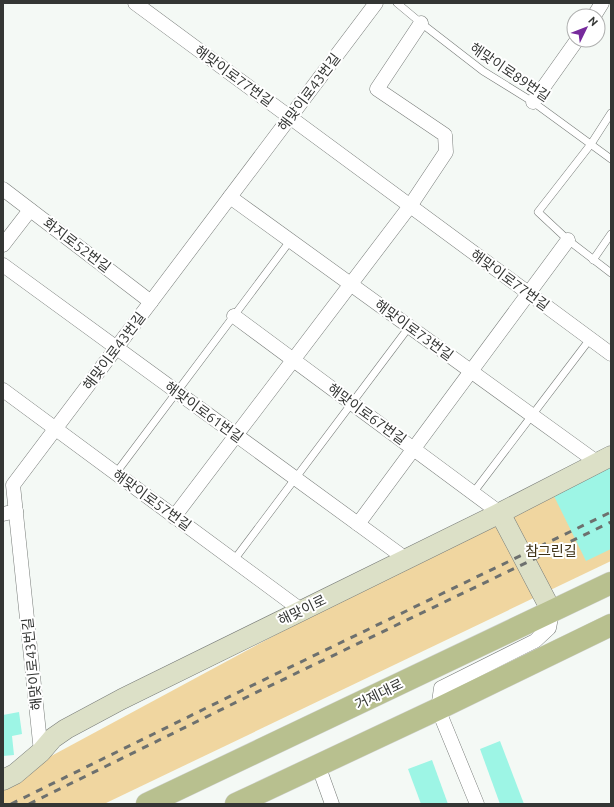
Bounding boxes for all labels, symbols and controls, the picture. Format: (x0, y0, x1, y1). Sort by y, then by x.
north arrow (566, 8, 606, 48)
text: N (586, 14, 601, 28)
street label: 해맞이로89번길 (467, 39, 553, 105)
street label: 해맞이로77번길 (192, 42, 276, 110)
street label: 해맞이로43번길 (275, 50, 343, 134)
street label: 화지로52번길 (40, 214, 114, 276)
street label: 해맞이로77번길 (468, 246, 552, 314)
street label: 해맞이로73번길 (372, 296, 456, 364)
street label: 해맞이로43번길 (80, 309, 148, 393)
street label: 해맞이로61번길 (162, 378, 246, 446)
street label: 해맞이로67번길 (325, 380, 409, 448)
street label: 해맞이로57번길 (110, 466, 194, 534)
park label: 참그린길 (525, 543, 577, 559)
street label: 해맞이로 (275, 591, 329, 628)
street label: 해맞이로43번길 (19, 617, 45, 711)
street label: 거제대로 (352, 675, 406, 712)

